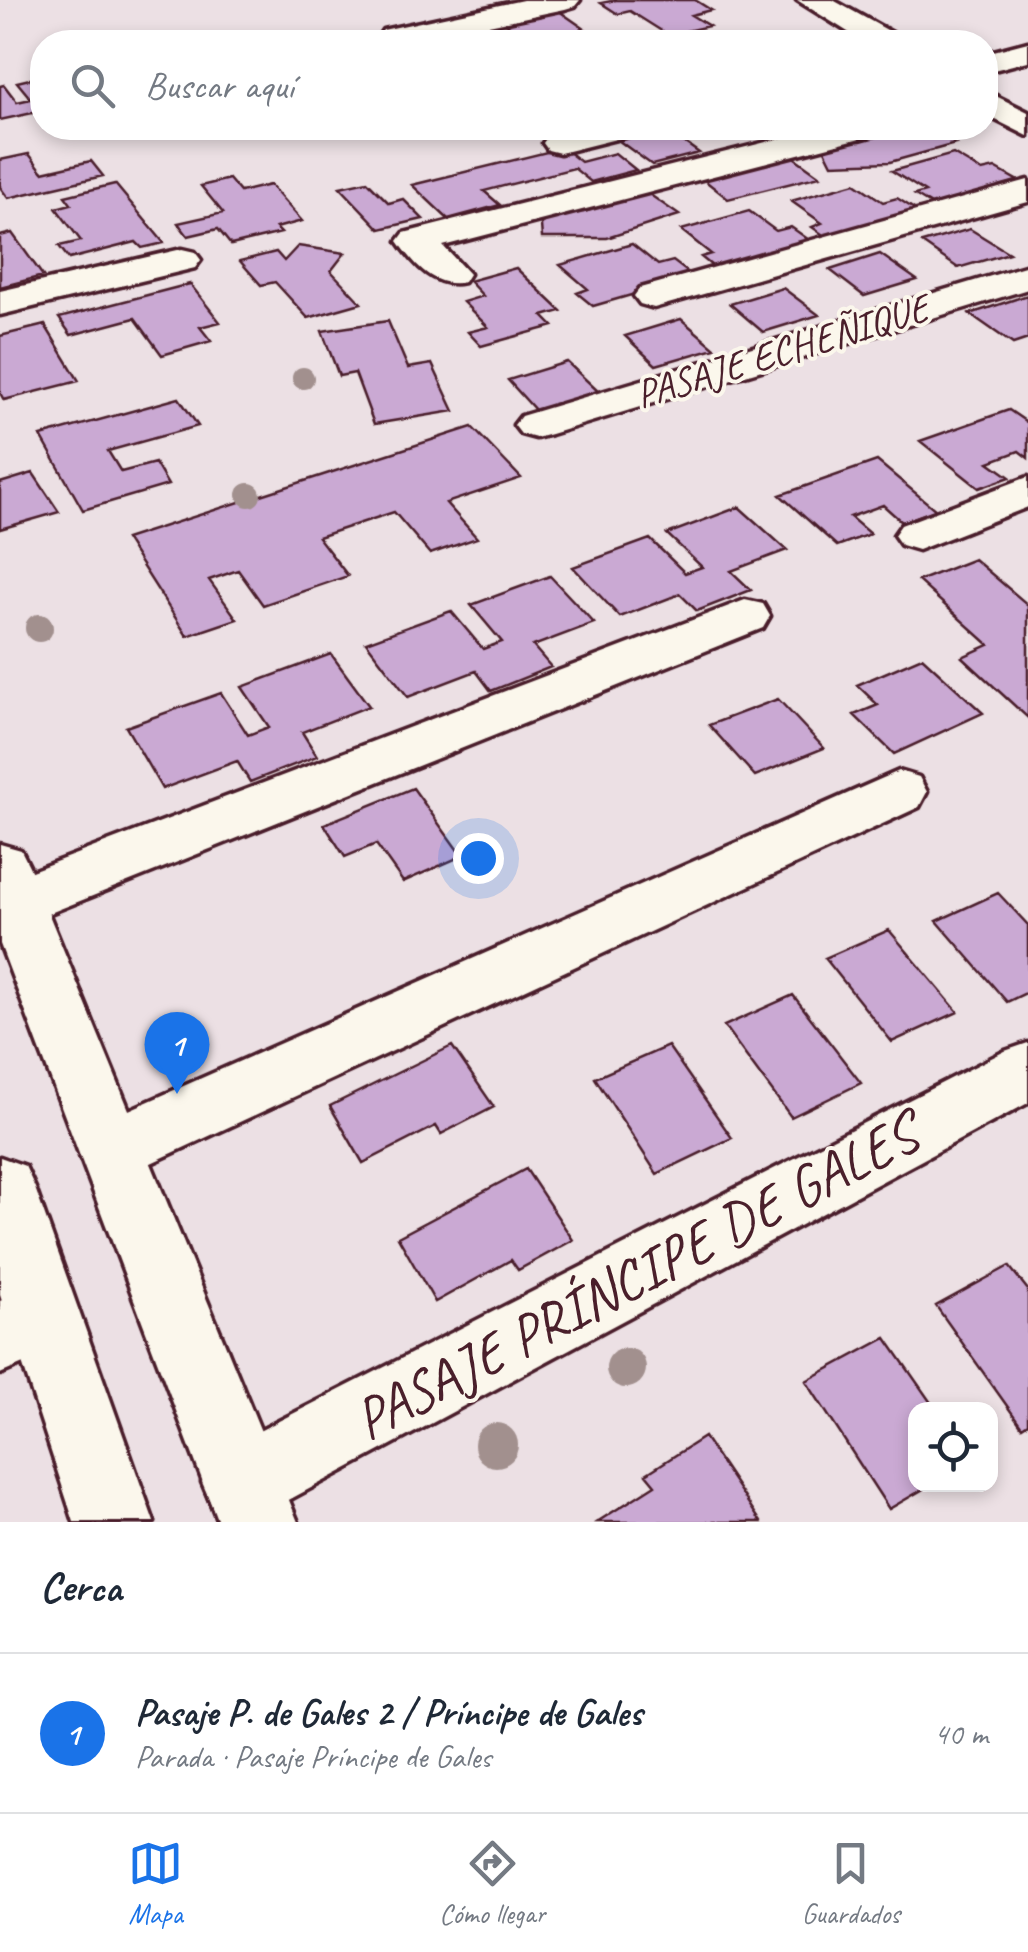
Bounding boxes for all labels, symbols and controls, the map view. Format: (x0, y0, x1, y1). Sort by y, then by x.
search box (30, 30, 998, 140)
icon: search (65, 58, 120, 113)
text: Buscar aquí (145, 62, 294, 109)
street label: PASAJE ECHEÑIQUE (630, 281, 939, 419)
your location (453, 833, 504, 884)
pin: 1 (144, 1012, 210, 1094)
street label: PASAJE PRÍNCIPE DE GALES (341, 1091, 939, 1456)
map controls (908, 1402, 998, 1492)
button: locate (908, 1402, 998, 1492)
text: Cerca (40, 1561, 122, 1614)
text: Pasaje P. de Gales 2 / Príncipe de Gales (135, 1689, 642, 1736)
text: 1 (65, 1713, 80, 1754)
text: 40 m (934, 1713, 988, 1754)
text: Parada · Pasaje Príncipe de Gales (135, 1736, 491, 1777)
tab: Mapa (128, 1836, 183, 1931)
tab: Cómo llegar (439, 1836, 545, 1931)
tab: Guardados (802, 1836, 900, 1931)

